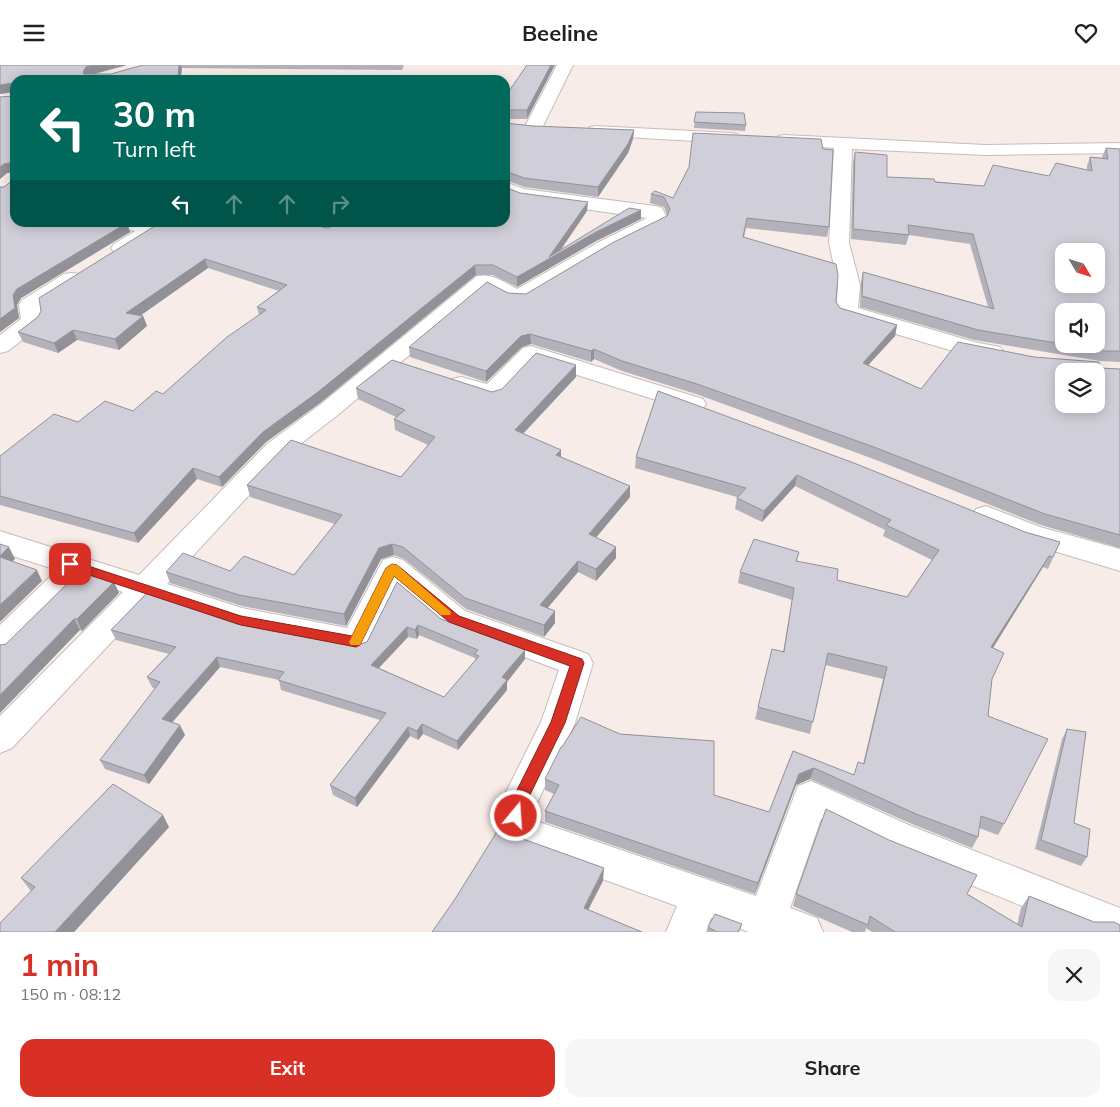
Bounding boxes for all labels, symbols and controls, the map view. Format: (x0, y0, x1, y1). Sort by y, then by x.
icon: menu (20, 19, 48, 47)
text: Beeline (522, 19, 598, 47)
icon: heart (1072, 19, 1100, 47)
text: 30 m (113, 92, 196, 136)
icon: left (30, 95, 95, 160)
text: Turn left (113, 135, 196, 163)
icon: left (167, 190, 195, 218)
icon: ahead (220, 190, 248, 218)
icon: ahead (273, 190, 301, 218)
icon: right (326, 190, 354, 218)
north arrow (1055, 243, 1105, 293)
map controls (1055, 243, 1105, 413)
button: sound (1055, 303, 1105, 353)
button: layers (1055, 363, 1105, 413)
pin (49, 543, 91, 585)
icon: arrive (56, 550, 84, 578)
position arrow (489, 789, 541, 841)
text: 1 min (20, 946, 99, 984)
button: close (1048, 949, 1100, 1001)
text: 150 m · 08:12 (20, 984, 121, 1004)
button: Exit (20, 1039, 555, 1097)
button: Share (565, 1039, 1100, 1097)

